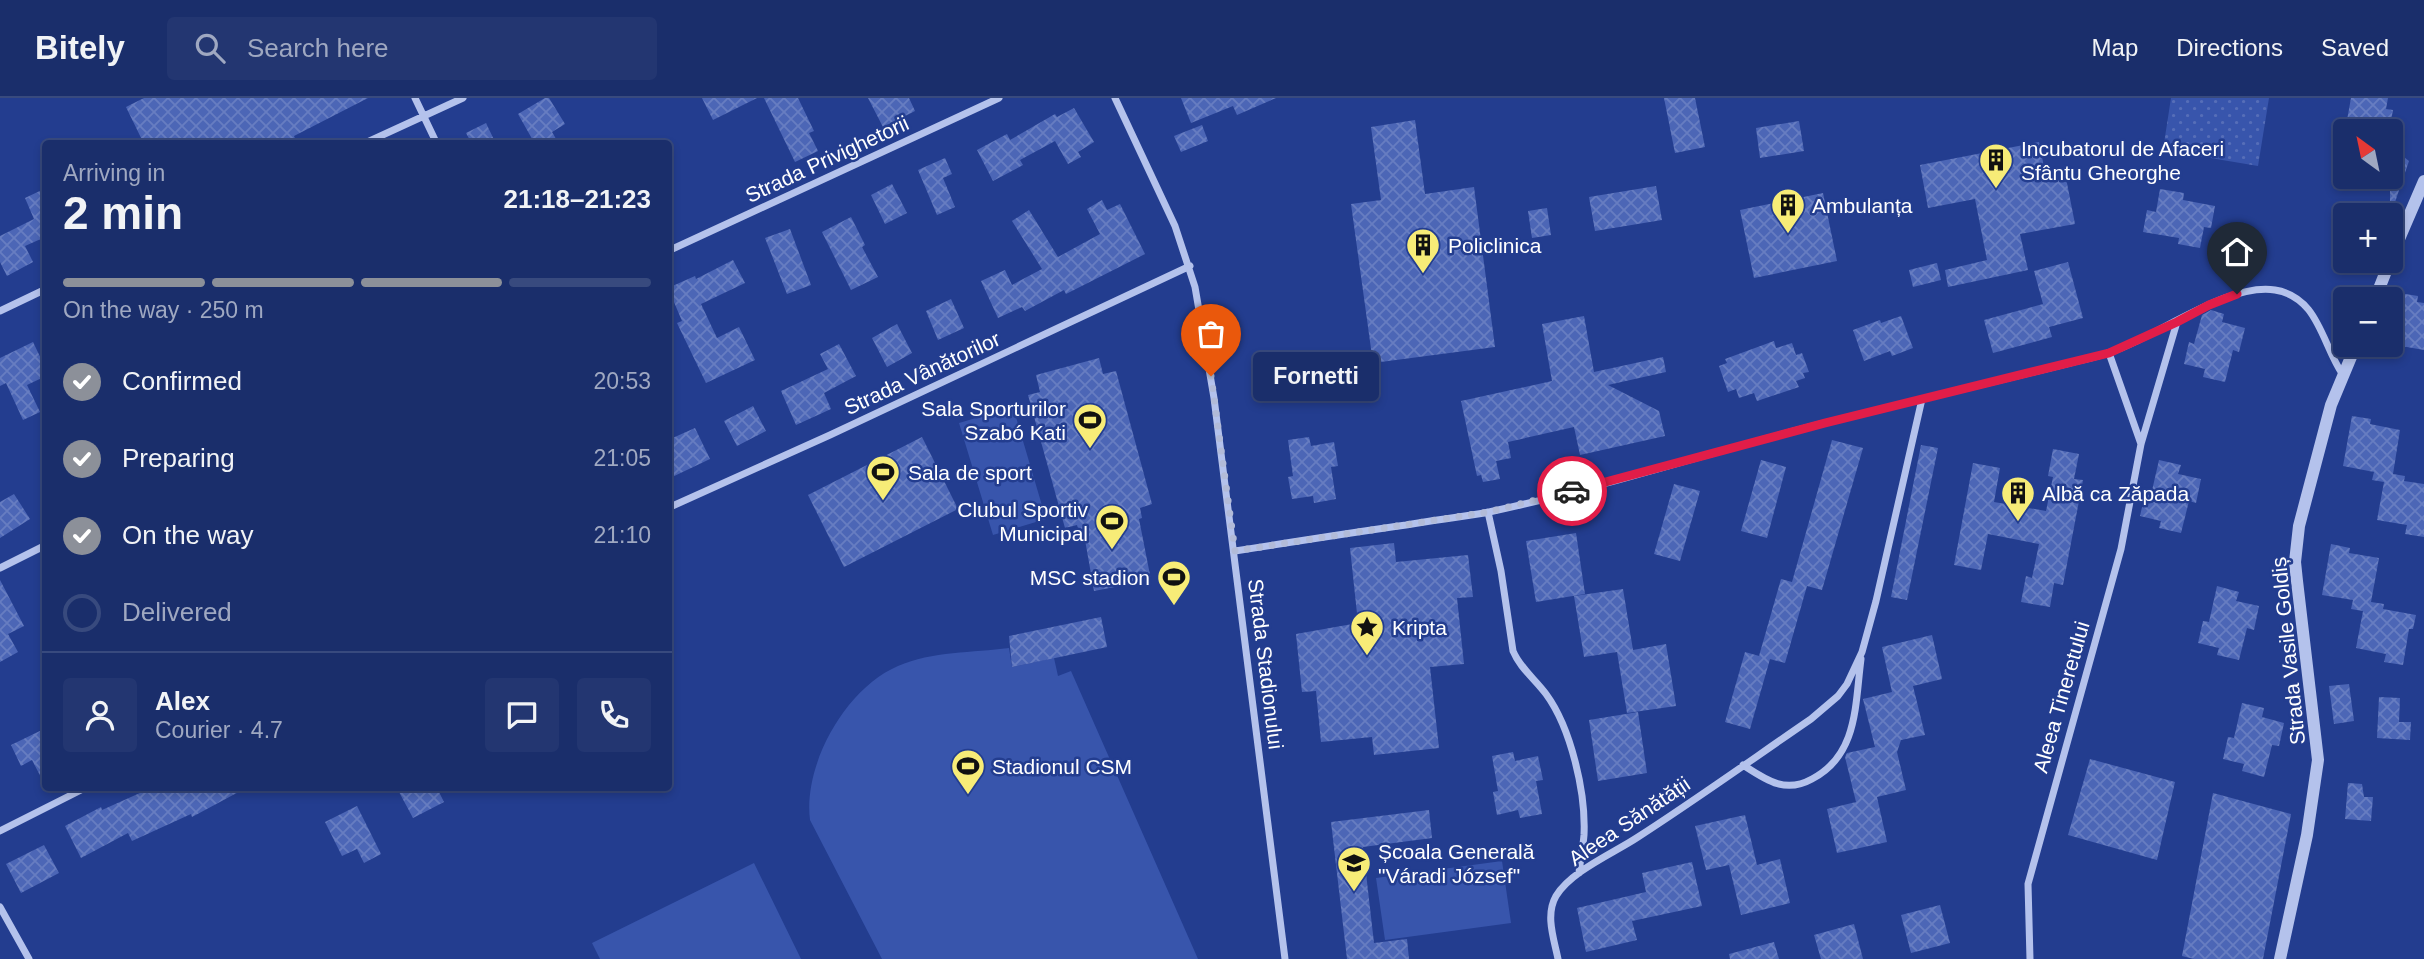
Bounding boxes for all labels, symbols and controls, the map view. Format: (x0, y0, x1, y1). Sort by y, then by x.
search box (167, 17, 657, 80)
text: Bitely (35, 29, 125, 66)
icon: search (191, 29, 229, 67)
text: Search here (247, 33, 389, 63)
text: Map (2092, 34, 2138, 61)
text: Directions (2176, 34, 2283, 61)
text: Saved (2321, 34, 2389, 61)
street label: Strada Privighetorii (742, 111, 912, 207)
north arrow (2333, 119, 2403, 189)
map controls (2333, 119, 2403, 357)
place label: Incubatorul de Afaceri Sfântu Gheorghe (2021, 137, 2224, 184)
building icon: Incubatorul de Afaceri Sfântu Gheorghe (1977, 141, 2015, 190)
text: Arriving in (63, 160, 165, 186)
text: 21:18–21:23 (504, 184, 651, 214)
building icon: Ambulanța (1769, 186, 1807, 235)
text: 2 min (63, 187, 183, 239)
place label: Ambulanța (1812, 194, 1913, 217)
button: + (2333, 203, 2403, 273)
pin (2207, 222, 2267, 294)
building icon: Policlinica (1404, 226, 1442, 275)
icon: home (2218, 233, 2256, 271)
place label: Policlinica (1448, 234, 1542, 257)
button: − (2333, 287, 2403, 357)
text: On the way · 250 m (63, 297, 264, 323)
pin (1181, 304, 1241, 376)
icon: bag (1192, 315, 1230, 353)
street label: Strada Vânătorilor (840, 327, 1004, 419)
callout: Fornetti (1253, 352, 1379, 400)
icon: check (63, 363, 101, 401)
text: Fornetti (1273, 363, 1359, 389)
text: Confirmed (122, 366, 242, 396)
text: 20:53 (593, 368, 651, 394)
place label: Sala Sporturilor Szabó Kati (921, 397, 1066, 444)
sports icon: Sala Sporturilor Szabó Kati (1071, 401, 1109, 450)
icon: check (63, 440, 101, 478)
text: Preparing (122, 443, 235, 473)
text: 21:05 (593, 445, 651, 471)
sports icon: Sala de sport (864, 453, 902, 502)
courier (1537, 456, 1607, 526)
place label: Sala de sport (908, 461, 1032, 484)
icon: car (1553, 472, 1591, 510)
building icon: Albă ca Zăpada (1999, 474, 2037, 523)
place label: Albă ca Zăpada (2042, 482, 2189, 505)
place label: Clubul Sportiv Municipal (957, 498, 1088, 545)
sports icon: Clubul Sportiv Municipal (1093, 502, 1131, 551)
icon: check (63, 517, 101, 555)
text: On the way (122, 520, 254, 550)
text: 21:10 (593, 522, 651, 548)
street label: Strada Vasile Goldiș (2267, 556, 2309, 746)
sports icon: MSC stadion (1155, 558, 1193, 607)
place label: MSC stadion (1030, 566, 1150, 589)
street label: Strada Stadionului (1244, 577, 1288, 751)
text: Delivered (122, 597, 232, 627)
place icon: Kripta (1348, 608, 1386, 657)
place label: Kripta (1392, 616, 1447, 639)
street label: Aleea Tineretului (2028, 619, 2094, 775)
button: person (63, 678, 137, 752)
button: chat (485, 678, 559, 752)
button: phone (577, 678, 651, 752)
text: Alex (155, 686, 210, 716)
text: Courier · 4.7 (155, 717, 283, 743)
sports icon: Stadionul CSM (949, 747, 987, 796)
place label: Stadionul CSM (992, 755, 1132, 778)
street label: Aleea Sănătății (1564, 772, 1694, 870)
place label: Școala Generală "Váradi József" (1378, 840, 1535, 887)
school or university icon: Școala Generală "Váradi József" (1335, 844, 1373, 893)

